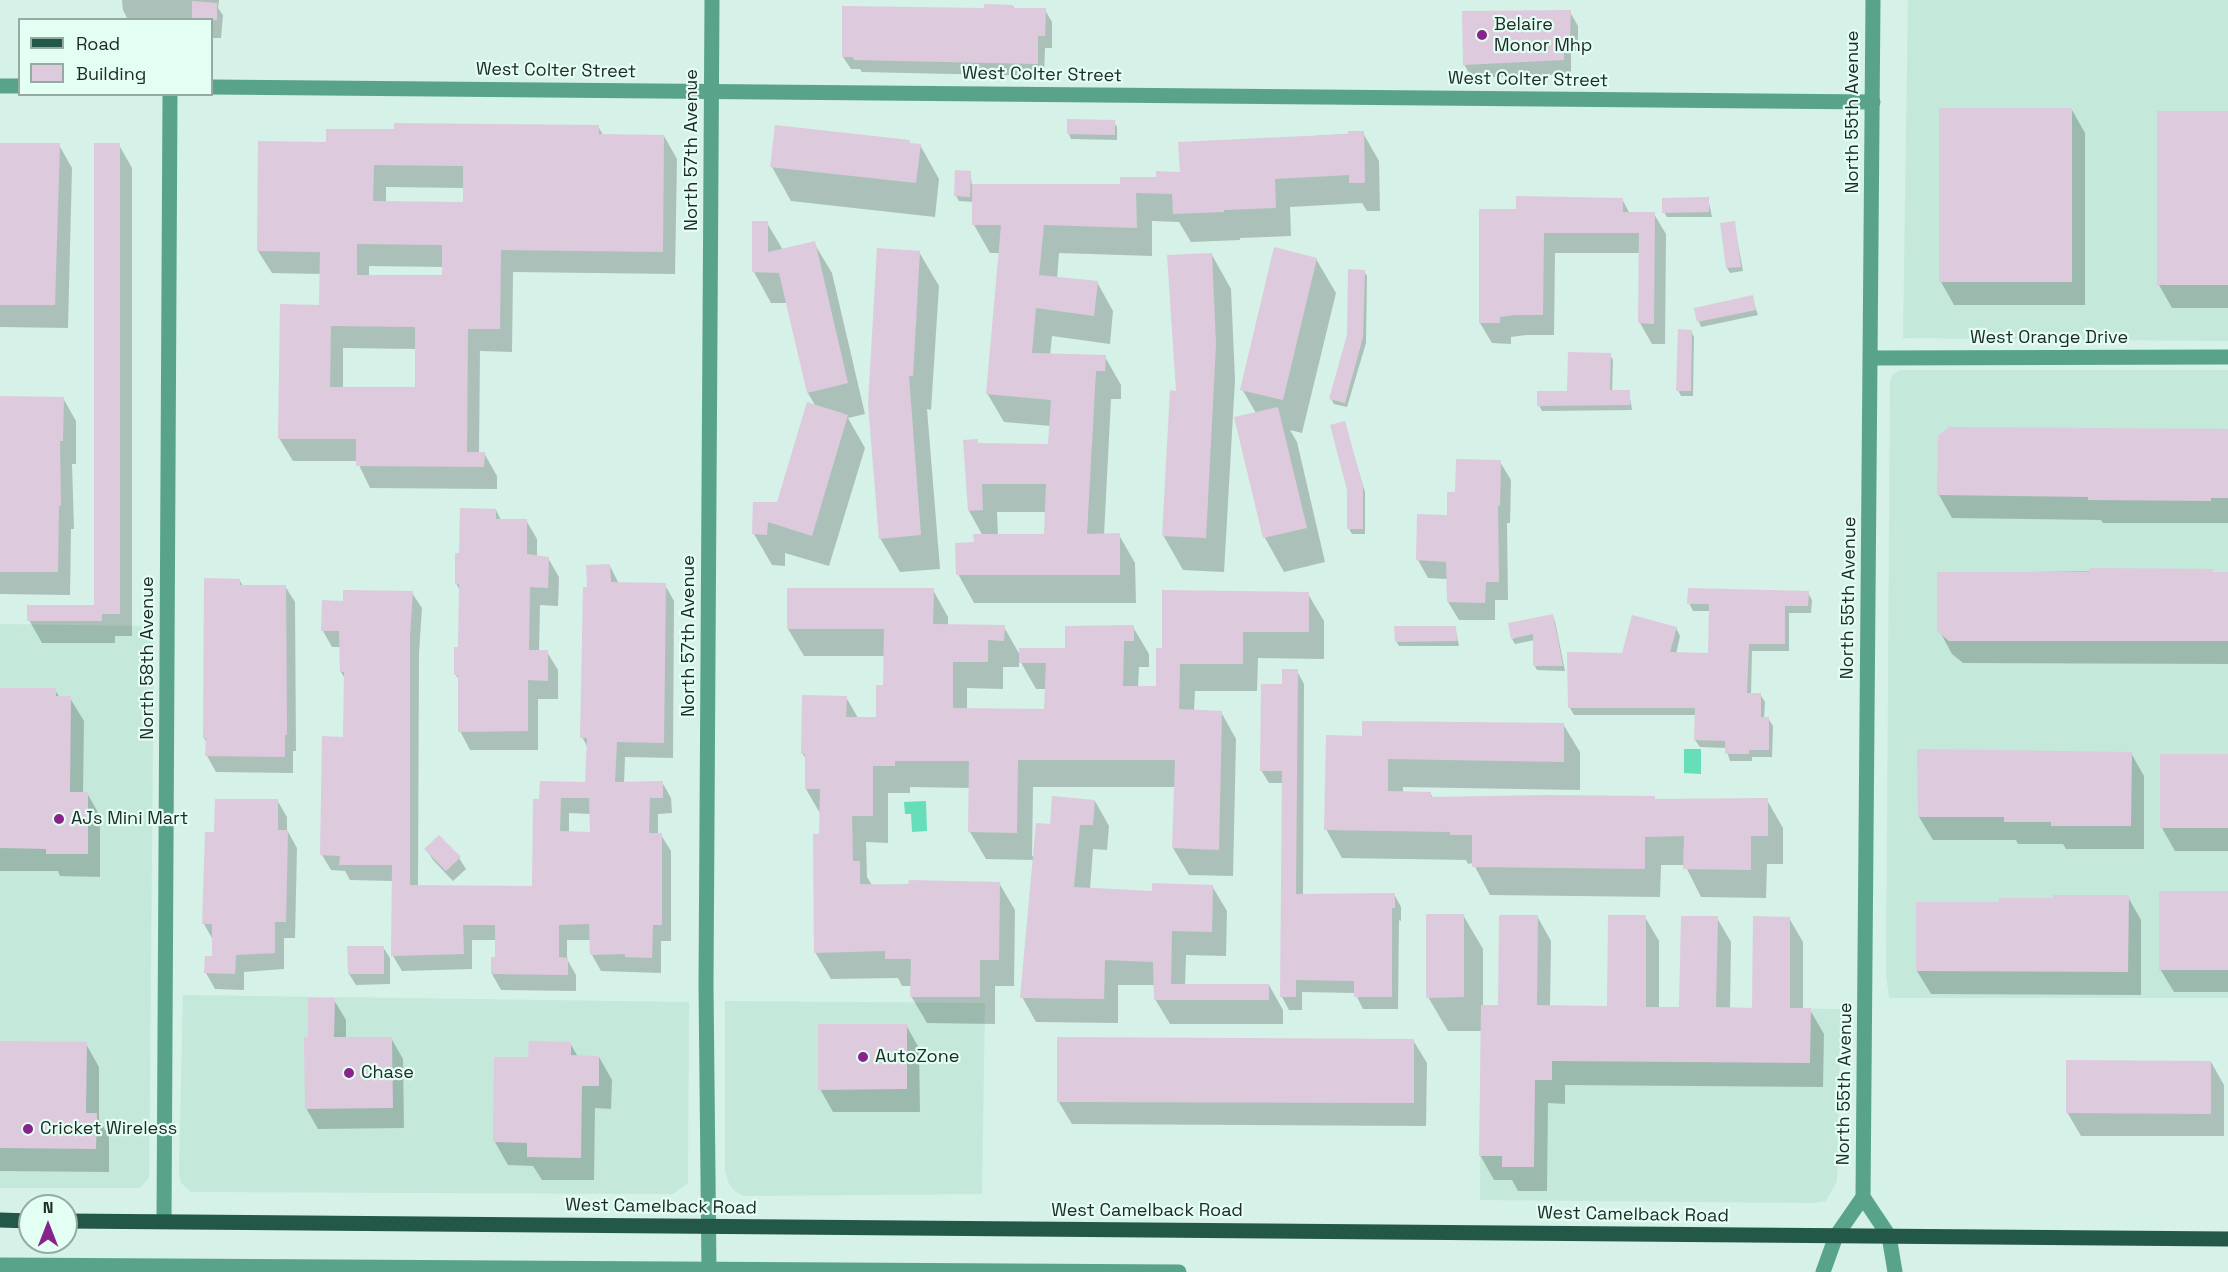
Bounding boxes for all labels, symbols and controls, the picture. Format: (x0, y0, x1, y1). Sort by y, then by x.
place label: Belaire Monor Mhp (1494, 14, 1592, 57)
legend (18, 18, 213, 96)
marker: Belaire Monor Mhp (1475, 28, 1489, 42)
street label: North 55th Avenue (1842, 31, 1864, 193)
text: Road (76, 32, 120, 55)
street label: West Colter Street (476, 59, 636, 83)
text: Building (76, 62, 146, 85)
street label: West Colter Street (962, 63, 1122, 87)
street label: West Colter Street (1448, 68, 1608, 92)
street label: North 57th Avenue (681, 69, 703, 231)
street label: West Orange Drive (1970, 327, 2128, 349)
street label: North 55th Avenue (1837, 516, 1861, 680)
street label: North 57th Avenue (678, 555, 700, 717)
street label: North 58th Avenue (137, 576, 159, 740)
place label: AJs Mini Mart (71, 808, 188, 830)
marker: AJs Mini Mart (52, 812, 66, 826)
street label: North 55th Avenue (1833, 1002, 1857, 1166)
place label: AutoZone (875, 1046, 959, 1068)
marker: AutoZone (856, 1050, 870, 1064)
place label: Chase (361, 1062, 414, 1084)
marker: Chase (342, 1066, 356, 1080)
place label: Cricket Wireless (40, 1118, 177, 1140)
marker: Cricket Wireless (21, 1122, 35, 1136)
north arrow (18, 1194, 78, 1254)
street label: West Camelback Road (565, 1195, 757, 1219)
text: N (43, 1197, 53, 1218)
street label: West Camelback Road (1051, 1200, 1243, 1222)
street label: West Camelback Road (1537, 1203, 1729, 1227)

